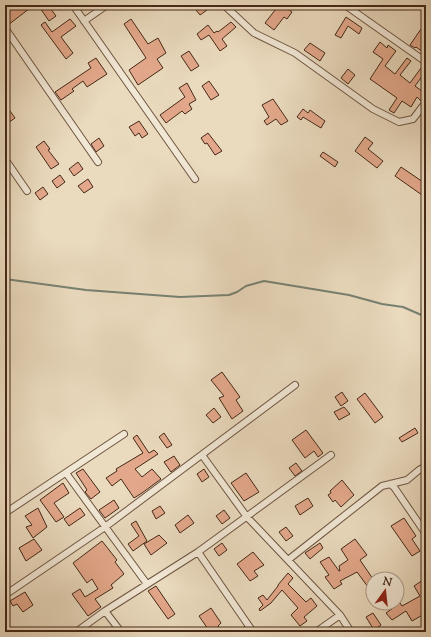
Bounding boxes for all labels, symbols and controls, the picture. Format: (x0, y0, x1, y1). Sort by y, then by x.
north arrow (365, 571, 405, 611)
text: N (380, 573, 394, 591)

